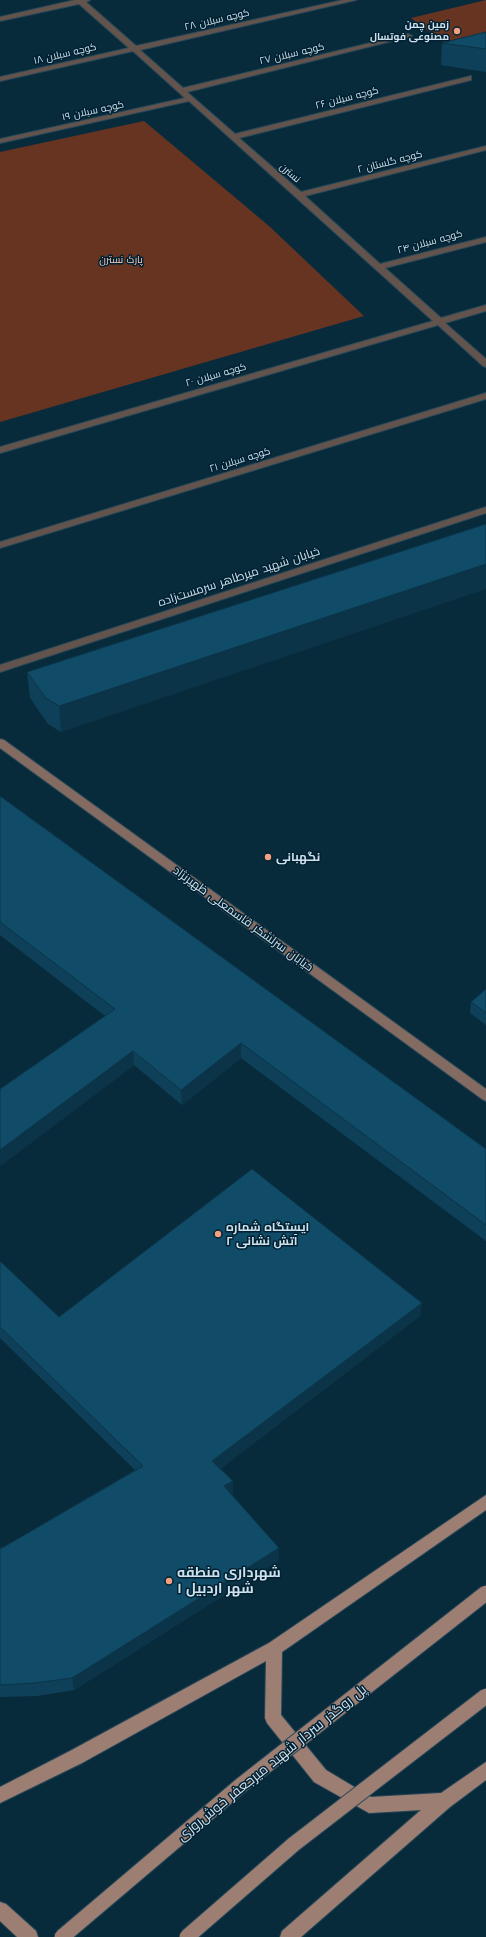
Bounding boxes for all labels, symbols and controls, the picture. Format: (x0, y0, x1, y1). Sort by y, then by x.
street label: کوچه سبلان ۲۸ (183, 7, 251, 33)
place label: زمین چمن مصنوعی فوتسال (370, 19, 449, 42)
marker: زمین چمن مصنوعی فوتسال (452, 26, 462, 36)
street label: کوچه سبلان ۱۸ (32, 41, 98, 67)
street label: کوچه سبلان ۲۷ (258, 41, 326, 67)
street label: کوچه سبلان ۲۶ (314, 84, 380, 112)
street label: کوچه سبلان ۱۹ (61, 99, 125, 123)
street label: کوچه گلستان ۲ (356, 148, 424, 176)
street label: نسترن (277, 161, 303, 185)
street label: کوچه سبلان ۲۴ (396, 228, 464, 256)
park label: پارک نسترن (99, 254, 143, 266)
street label: کوچه سبلان ۲۰ (184, 361, 248, 389)
street label: کوچه سبلان ۲۱ (208, 445, 272, 475)
street label: خیابان شهید میرطاهر سرمست‌زاده (156, 544, 322, 610)
place label: نگهبانی (276, 850, 320, 864)
marker: نگهبانی (263, 852, 273, 862)
street label: خیابان سرلشکر قاسمعلی ظهیرنژاد (170, 863, 316, 975)
place label: ایستگاه شماره ۲ آتش نشانی (226, 1220, 309, 1248)
marker: ایستگاه شماره ۲ آتش نشانی (213, 1229, 223, 1239)
place label: شهرداری منطقه ۱ شهر اردبیل (177, 1565, 281, 1598)
marker: شهرداری منطقه ۱ شهر اردبیل (164, 1576, 174, 1586)
street label: پل روگذر سردار شهید میرجعفر خوش‌روزی (174, 1681, 370, 1845)

